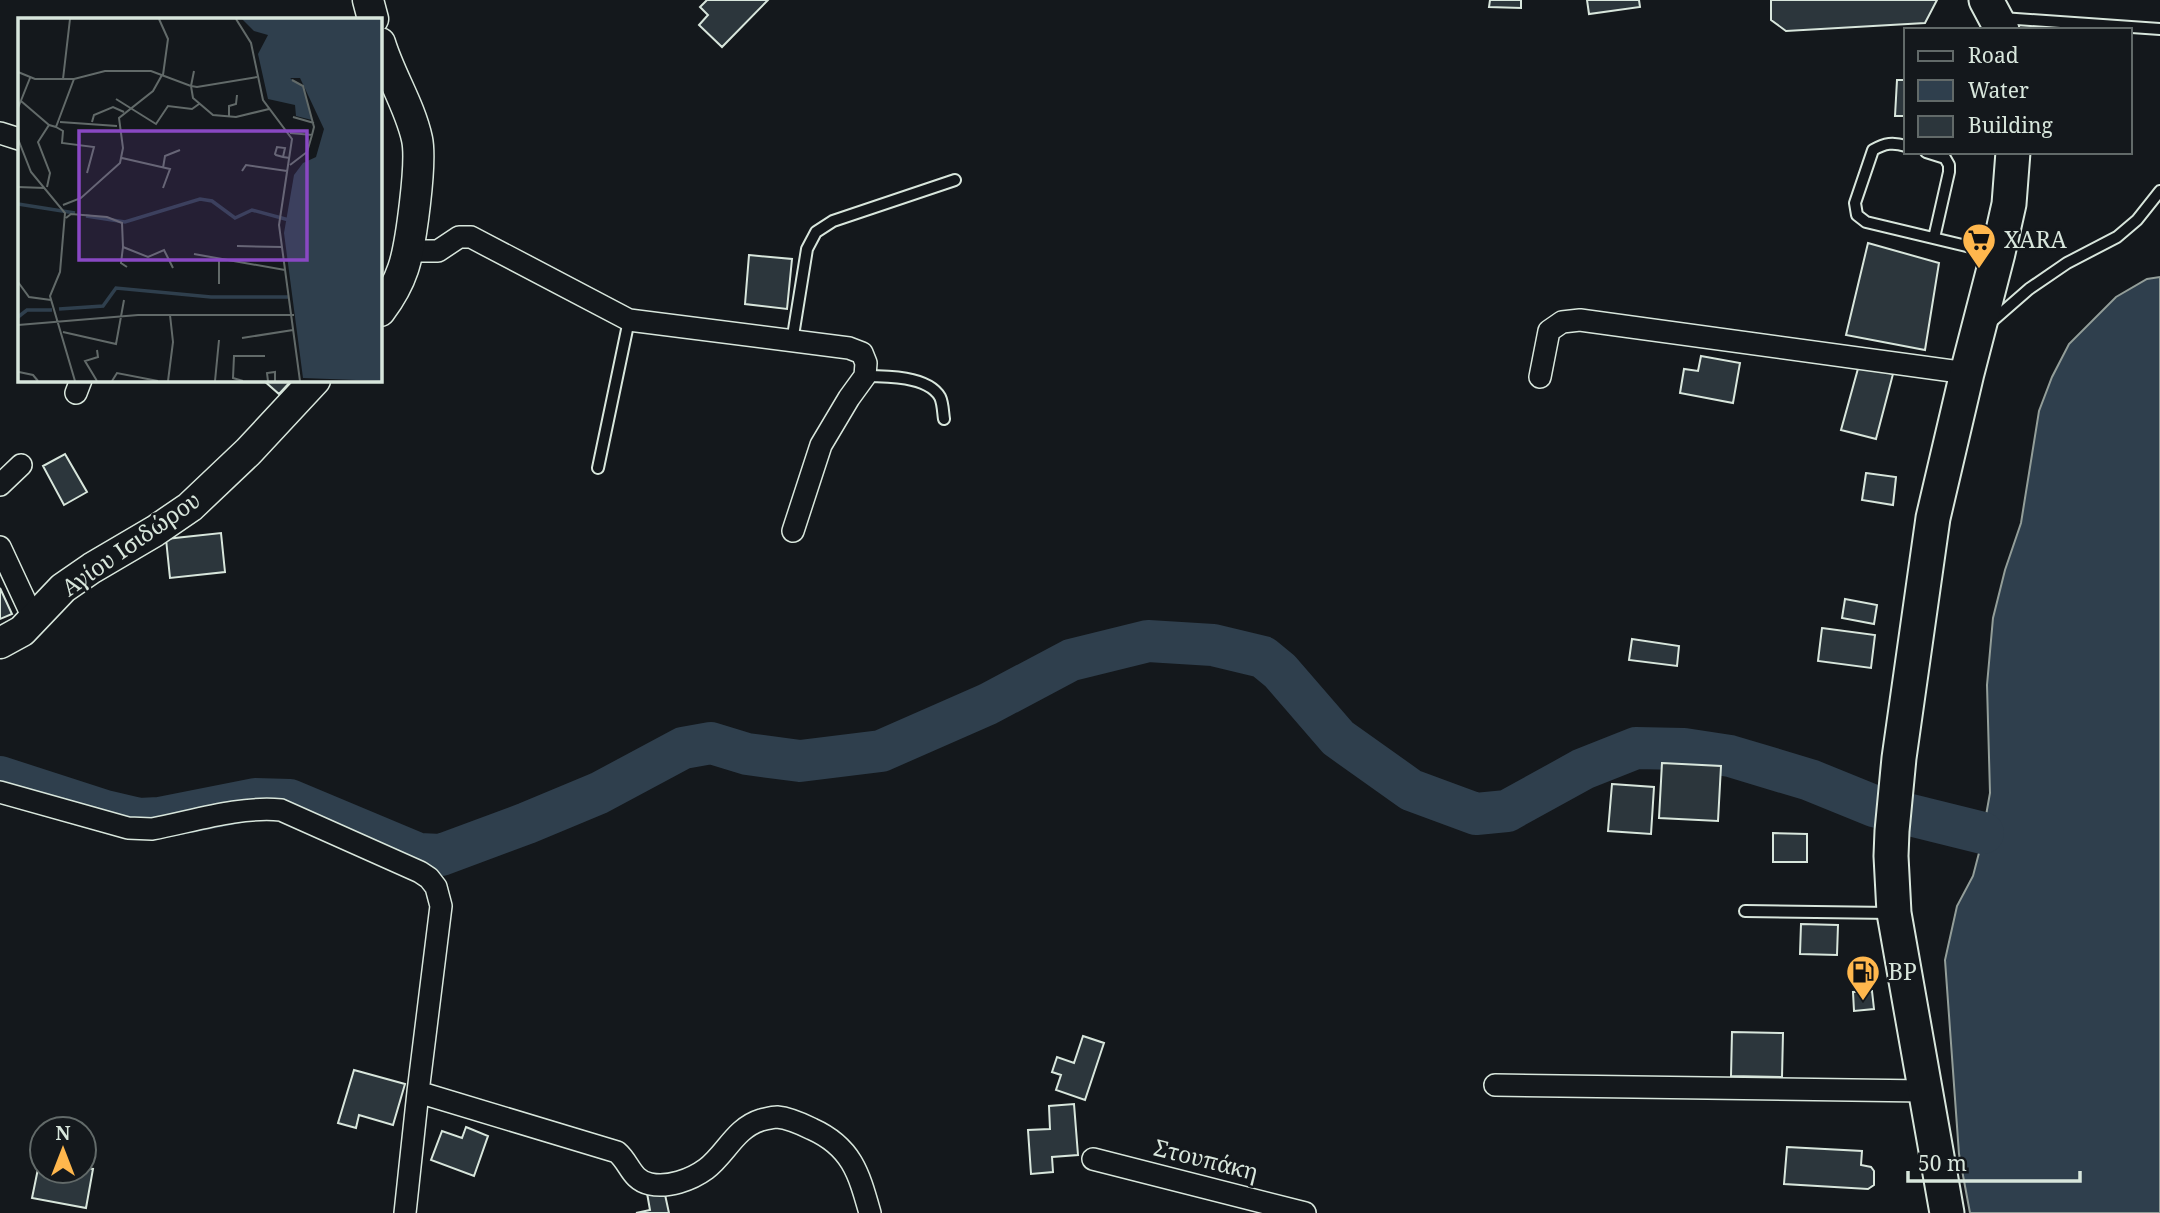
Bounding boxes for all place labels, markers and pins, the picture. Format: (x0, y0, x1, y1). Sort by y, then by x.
supermarket icon: XARA (1960, 221, 1998, 270)
place label: XARA (2004, 223, 2067, 255)
fuel station icon: BP (1844, 953, 1882, 1002)
place label: BP (1888, 955, 1917, 987)

